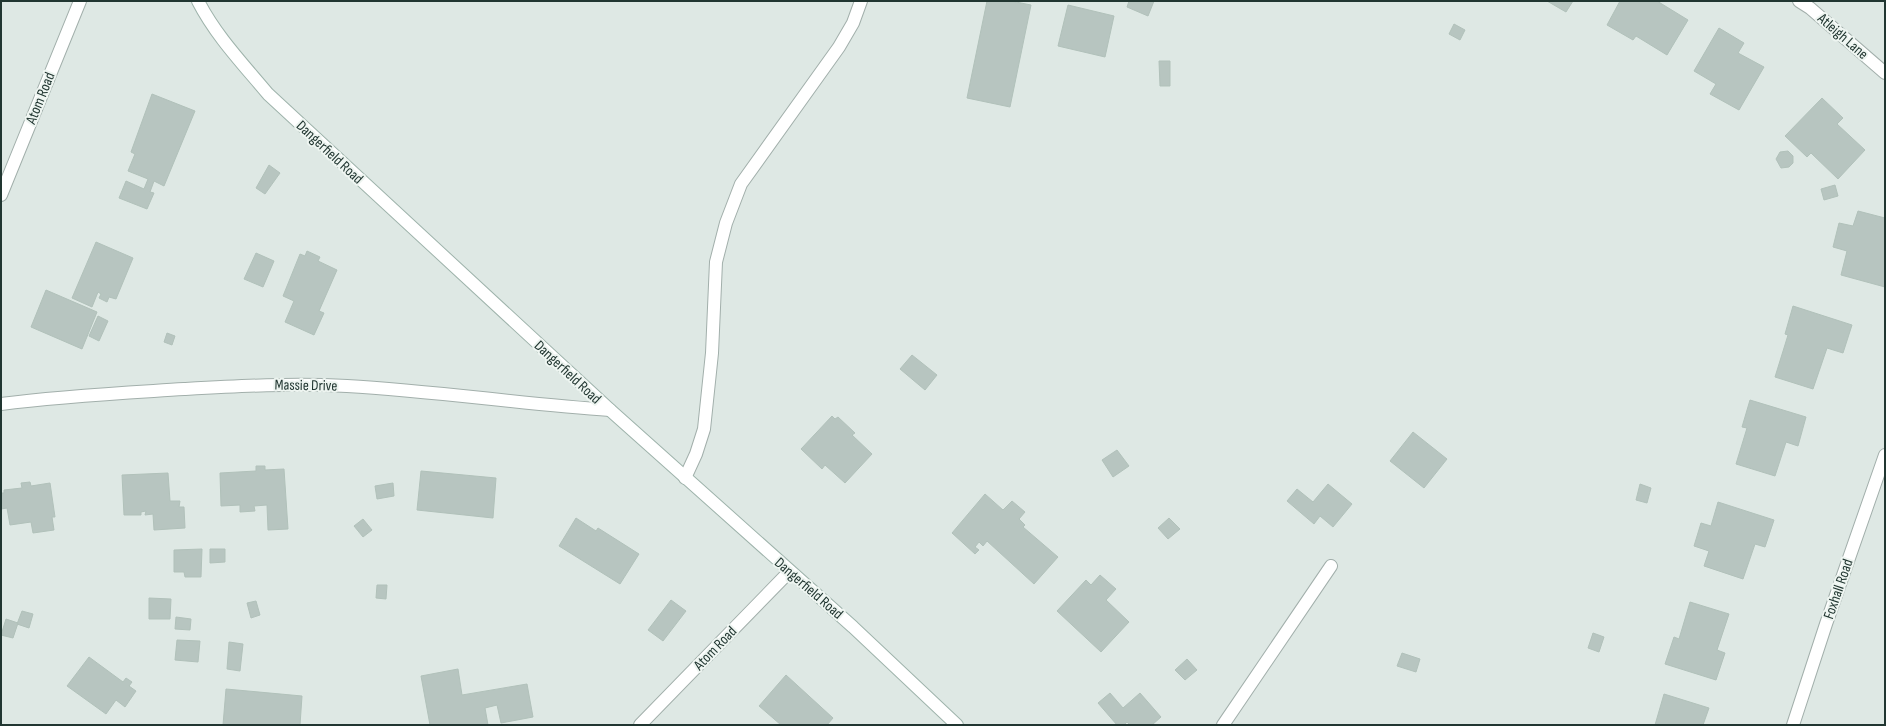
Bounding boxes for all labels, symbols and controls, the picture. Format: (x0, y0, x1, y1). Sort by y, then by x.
street label: Atleigh Lane (1813, 8, 1872, 64)
street label: Atom Road (21, 70, 59, 128)
street label: Dangerfield Road (292, 116, 367, 188)
street label: Dangerfield Road (530, 336, 605, 408)
street label: Massie Drive (274, 375, 337, 396)
street label: Dangerfield Road (770, 553, 847, 623)
street label: Foxhall Road (1819, 557, 1858, 622)
street label: Atom Road (689, 622, 741, 675)

